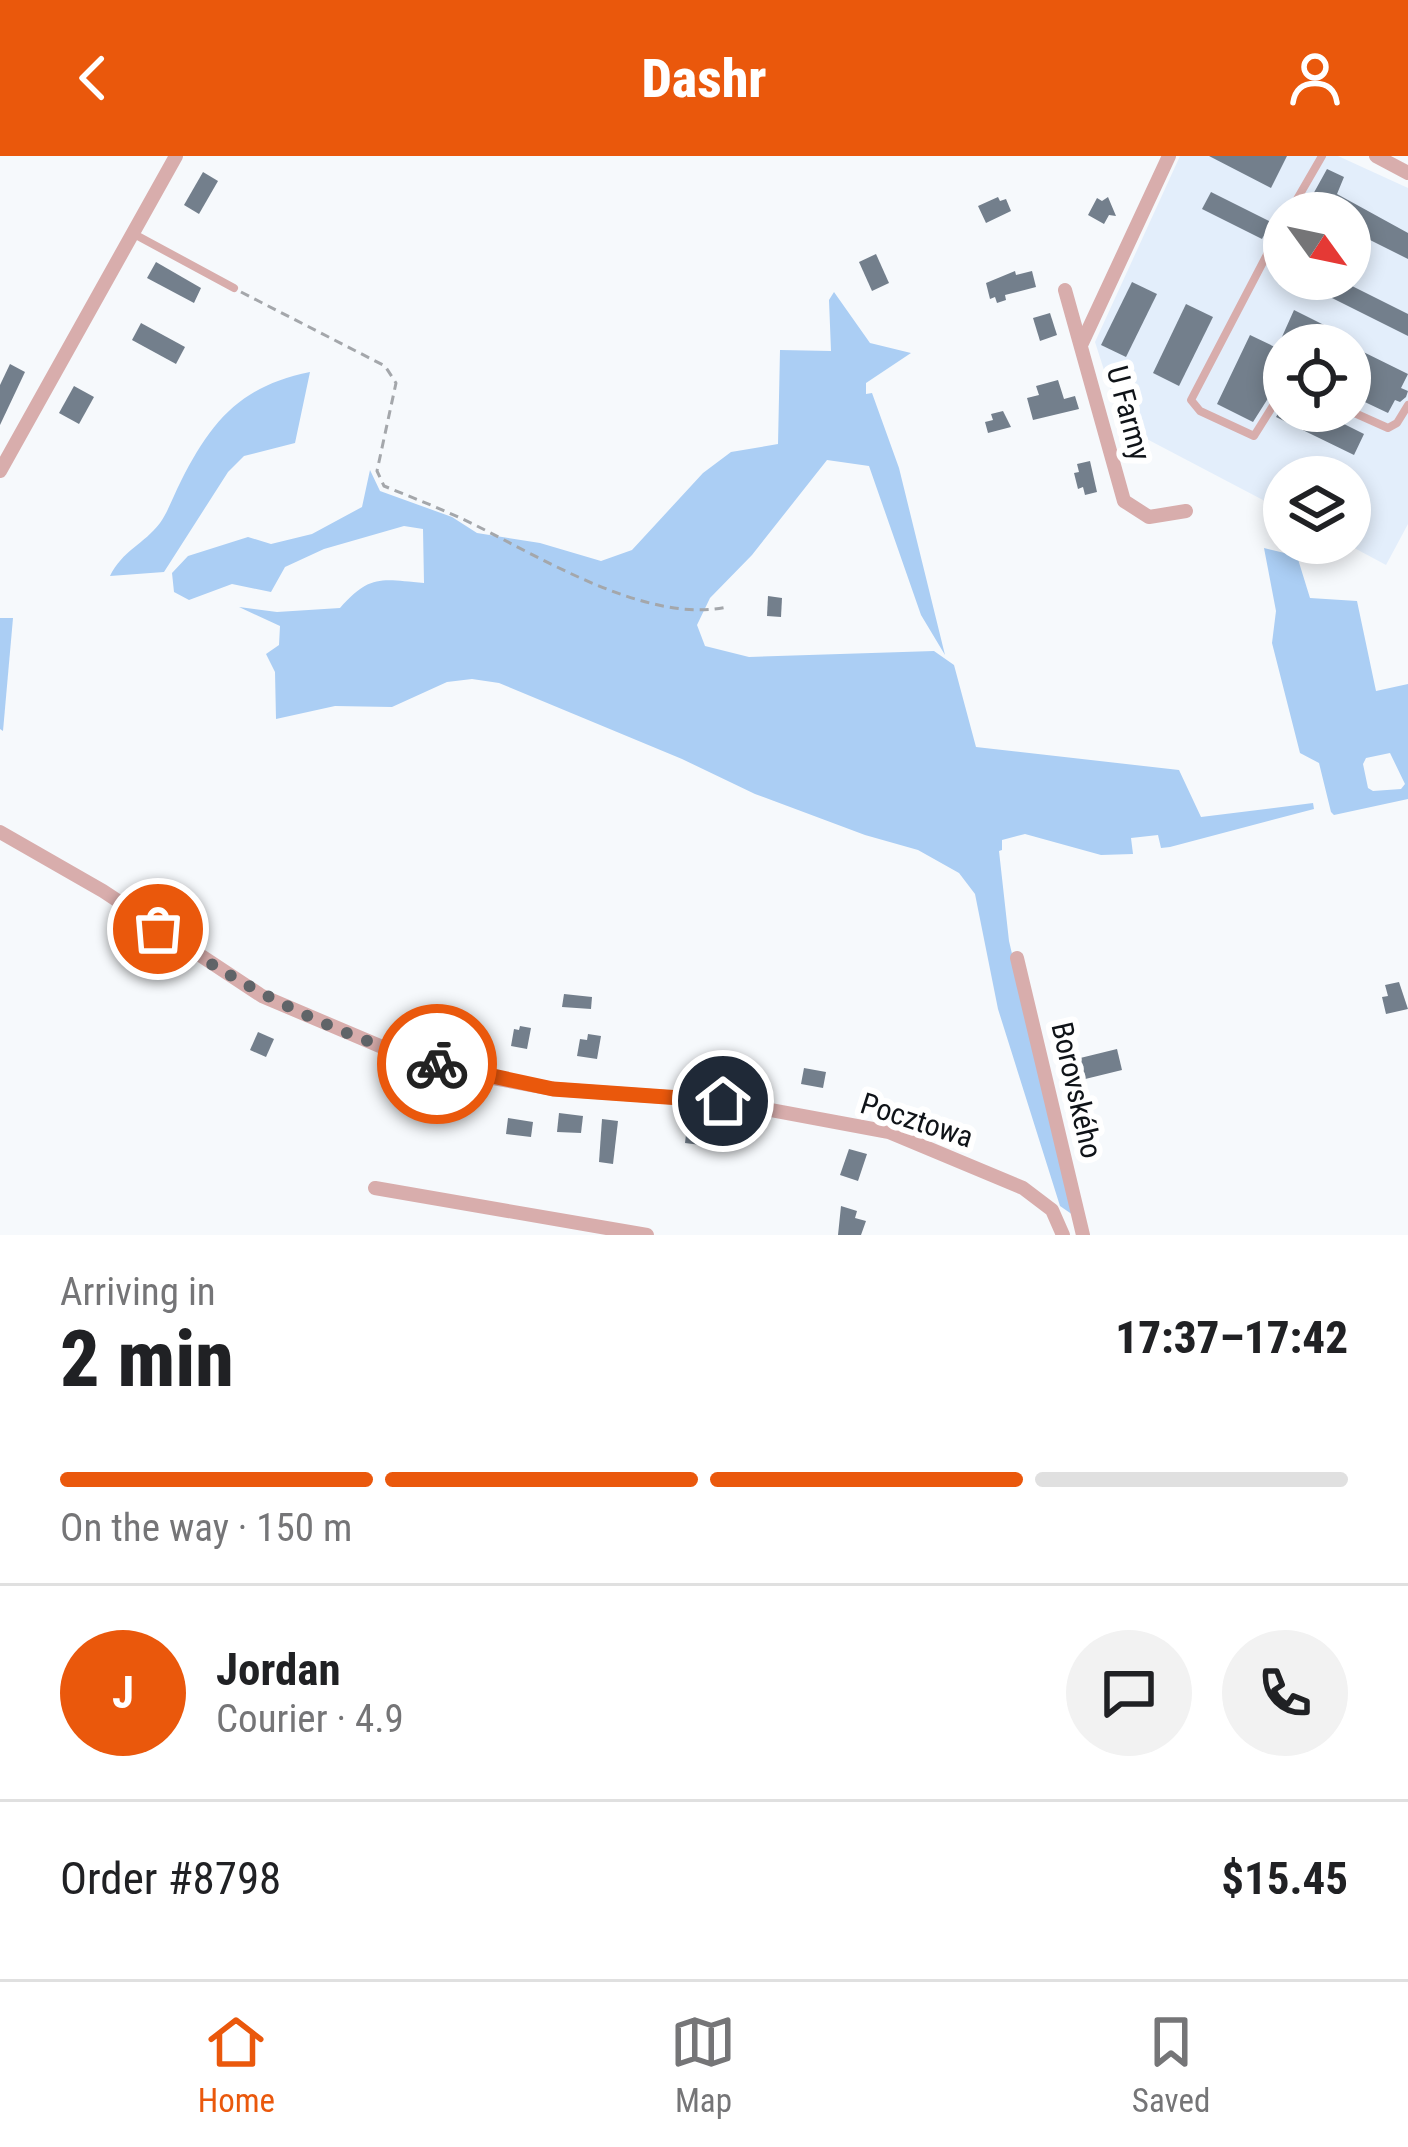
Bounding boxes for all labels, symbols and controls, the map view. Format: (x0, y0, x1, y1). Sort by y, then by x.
icon: back (60, 45, 126, 111)
icon: person (1282, 45, 1348, 111)
text: Dashr (641, 47, 767, 110)
north arrow (1263, 192, 1371, 300)
map controls (1263, 192, 1371, 564)
button: locate (1263, 324, 1371, 432)
street label: U Farmy (1100, 362, 1158, 464)
button: layers (1263, 456, 1371, 564)
pin (107, 878, 209, 980)
icon: bag (125, 896, 191, 962)
courier (377, 1004, 497, 1124)
street label: Borovského (1044, 1019, 1110, 1161)
icon: bike (404, 1031, 470, 1097)
pin (672, 1050, 774, 1152)
icon: home (690, 1068, 756, 1134)
street label: Pocztowa (856, 1085, 978, 1155)
text: Arriving in (60, 1269, 216, 1315)
text: 17:37–17:42 (1115, 1311, 1348, 1364)
text: 2 min (60, 1314, 234, 1405)
text: On the way · 150 m (60, 1505, 352, 1551)
button: chat (1066, 1630, 1192, 1756)
button: phone (1222, 1630, 1348, 1756)
text: Jordan (216, 1643, 341, 1696)
text: J (112, 1666, 134, 1719)
text: Courier · 4.9 (216, 1696, 404, 1742)
text: Order #8798 (60, 1852, 281, 1905)
text: $15.45 (1221, 1852, 1348, 1905)
tab: Home (198, 2009, 275, 2120)
tab: Map (670, 2009, 736, 2120)
tab: Saved (1132, 2009, 1210, 2120)

